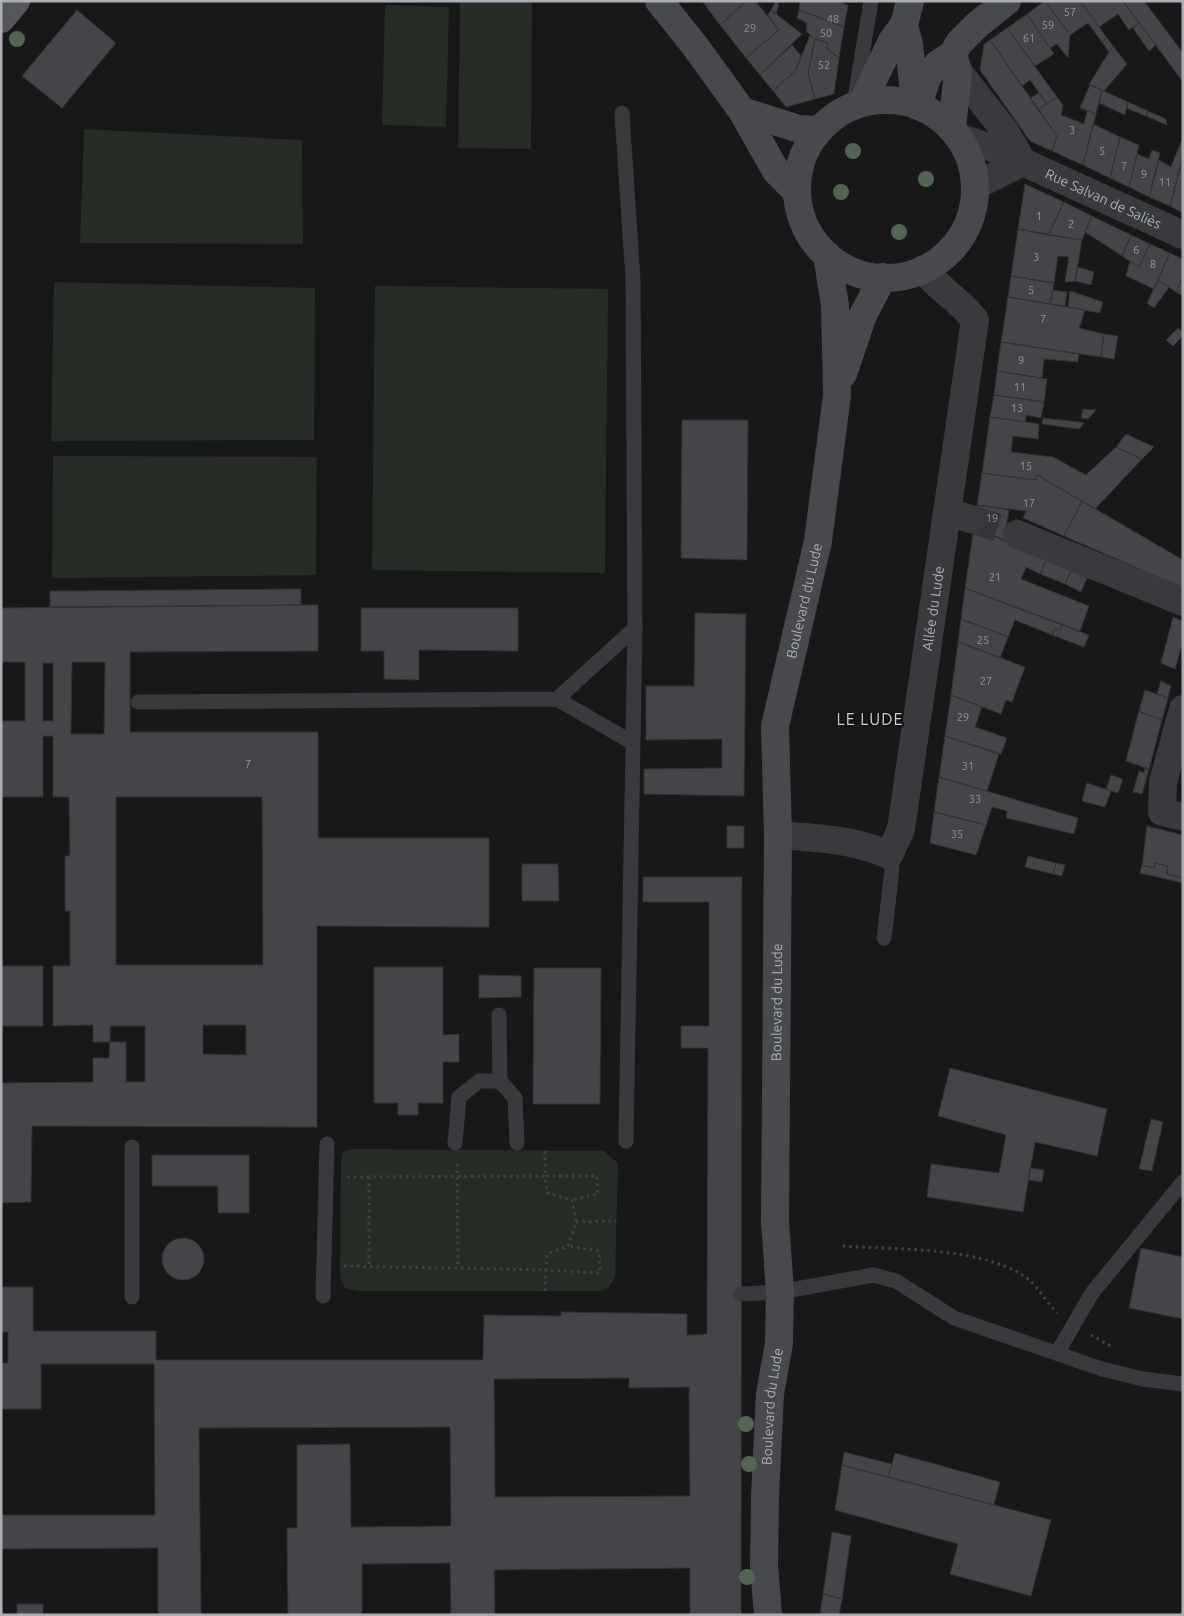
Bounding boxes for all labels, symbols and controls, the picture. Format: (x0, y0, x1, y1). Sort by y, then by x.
house number: 57 (1064, 6, 1076, 18)
house number: 48 (827, 13, 839, 25)
house number: 59 (1042, 19, 1054, 31)
house number: 29 (744, 22, 756, 34)
house number: 50 (820, 27, 832, 39)
house number: 61 (1023, 32, 1035, 44)
house number: 52 (818, 59, 830, 71)
house number: 3 (1069, 124, 1075, 136)
house number: 5 (1099, 145, 1105, 157)
house number: 7 (1121, 160, 1127, 172)
street label: Rue Salvan de Saliès (1043, 165, 1164, 232)
house number: 9 (1141, 168, 1147, 180)
house number: 11 (1159, 176, 1171, 188)
house number: 1 (1036, 210, 1042, 222)
house number: 2 (1068, 218, 1074, 230)
house number: 6 (1133, 244, 1139, 256)
house number: 3 (1033, 251, 1039, 263)
house number: 8 (1150, 258, 1156, 270)
house number: 5 (1028, 284, 1034, 296)
house number: 7 (1040, 313, 1046, 325)
house number: 9 (1018, 354, 1024, 366)
house number: 11 (1014, 381, 1026, 393)
house number: 13 (1011, 402, 1023, 414)
house number: 15 (1020, 460, 1032, 472)
house number: 17 (1023, 497, 1035, 509)
house number: 19 (986, 512, 998, 524)
street label: Boulevard du Lude (783, 541, 825, 660)
street label: Allée du Lude (919, 565, 947, 652)
house number: 21 (989, 571, 1001, 583)
house number: 25 (977, 634, 989, 646)
house number: 27 (980, 675, 992, 687)
district label: LE LUDE (836, 710, 904, 728)
house number: 29 (957, 711, 969, 723)
house number: 7 (245, 758, 251, 770)
house number: 31 (962, 760, 974, 772)
house number: 33 (969, 793, 981, 805)
house number: 35 (951, 828, 963, 840)
street label: Boulevard du Lude (768, 943, 785, 1061)
street label: Boulevard du Lude (759, 1347, 786, 1465)

